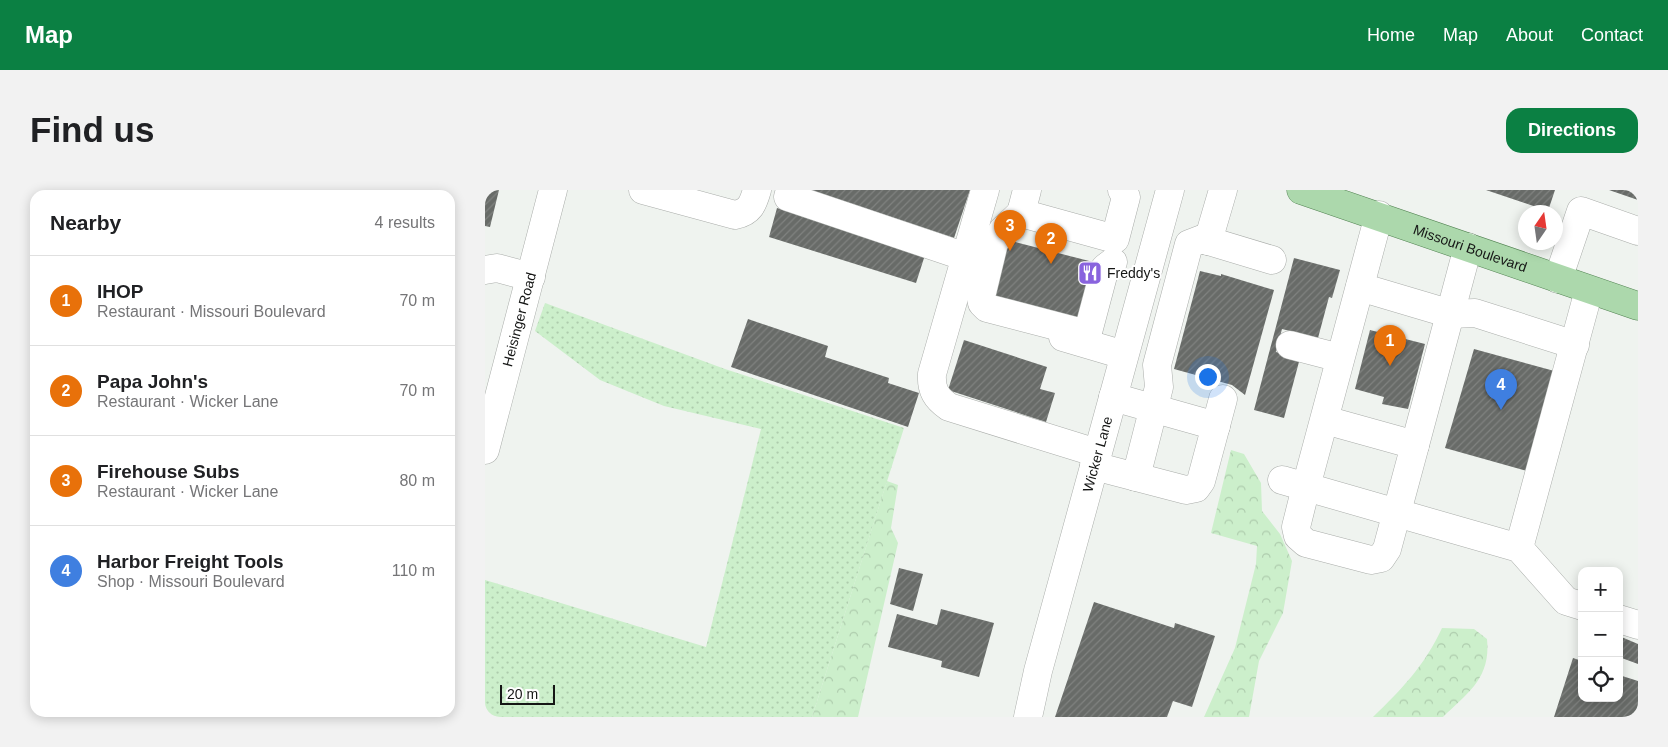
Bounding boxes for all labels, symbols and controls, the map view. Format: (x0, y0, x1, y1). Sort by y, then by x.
text: Map (25, 21, 73, 48)
text: Home (1367, 25, 1415, 45)
text: Map (1443, 25, 1478, 45)
text: About (1506, 25, 1553, 45)
text: Contact (1581, 25, 1643, 45)
button: Directions (1506, 108, 1638, 153)
text: Find us (30, 110, 154, 149)
north arrow (1518, 205, 1563, 250)
pin: 3 (994, 210, 1026, 251)
text: Nearby (50, 211, 121, 234)
text: 4 results (375, 214, 435, 231)
street label: Missouri Boulevard (1411, 221, 1529, 275)
pin: 2 (1035, 223, 1067, 264)
restaurant icon: Freddy's (1077, 260, 1103, 286)
place label: Freddy's (1107, 265, 1160, 281)
street label: Heisinger Road (499, 271, 539, 368)
text: IHOP (97, 281, 143, 302)
text: 1 (62, 292, 70, 309)
text: 70 m (399, 292, 435, 309)
text: Restaurant · Missouri Boulevard (97, 303, 326, 320)
pin: 1 (1374, 325, 1406, 366)
your location (1195, 364, 1221, 390)
pin: 4 (1485, 369, 1517, 410)
text: Papa John's (97, 371, 208, 392)
text: 2 (62, 382, 70, 399)
text: 70 m (399, 382, 435, 399)
text: Restaurant · Wicker Lane (97, 393, 278, 410)
street label: Wicker Lane (1080, 414, 1116, 494)
text: Firehouse Subs (97, 461, 240, 482)
text: 3 (62, 472, 70, 489)
text: 80 m (399, 472, 435, 489)
text: Restaurant · Wicker Lane (97, 483, 278, 500)
text: Harbor Freight Tools (97, 551, 283, 572)
text: 4 (62, 562, 70, 579)
text: 110 m (392, 562, 435, 579)
map controls (1578, 567, 1623, 702)
button: + (1578, 567, 1623, 612)
text: Shop · Missouri Boulevard (97, 573, 285, 590)
button: − (1578, 612, 1623, 657)
button: locate (1578, 657, 1623, 702)
scale bar (500, 682, 555, 705)
text: 20 m (507, 686, 538, 702)

